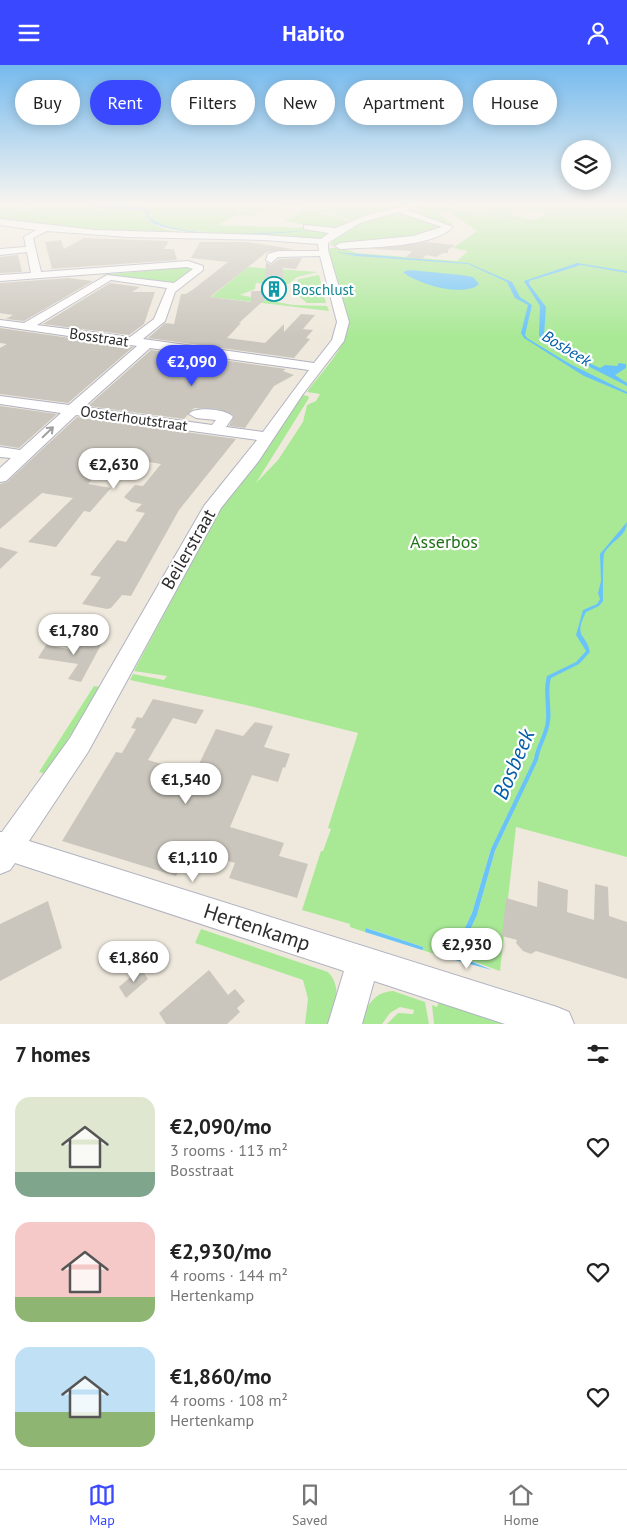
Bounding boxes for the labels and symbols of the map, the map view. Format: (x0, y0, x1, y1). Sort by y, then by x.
building icon: Boschlust (261, 276, 287, 302)
place label: Boschlust (292, 280, 354, 299)
street label: Bosstraat (68, 323, 130, 351)
water label: Bosbeek (539, 326, 596, 371)
pin: €2,090 (151, 345, 233, 387)
street label: Oosterhoutstraat (79, 401, 189, 435)
one-way arrow (42, 426, 54, 438)
pin: €2,630 (73, 447, 155, 490)
street label: Beilerstraat (156, 505, 220, 593)
park label: Asserbos (410, 530, 478, 553)
pin: €1,780 (33, 613, 115, 656)
water label: Bosbeek (486, 724, 541, 803)
pin: €1,540 (145, 763, 227, 805)
pin: €1,110 (152, 841, 234, 883)
street label: Hertenkamp (200, 897, 314, 957)
pin: €2,930 (426, 927, 508, 970)
pin: €1,860 (93, 941, 175, 983)

